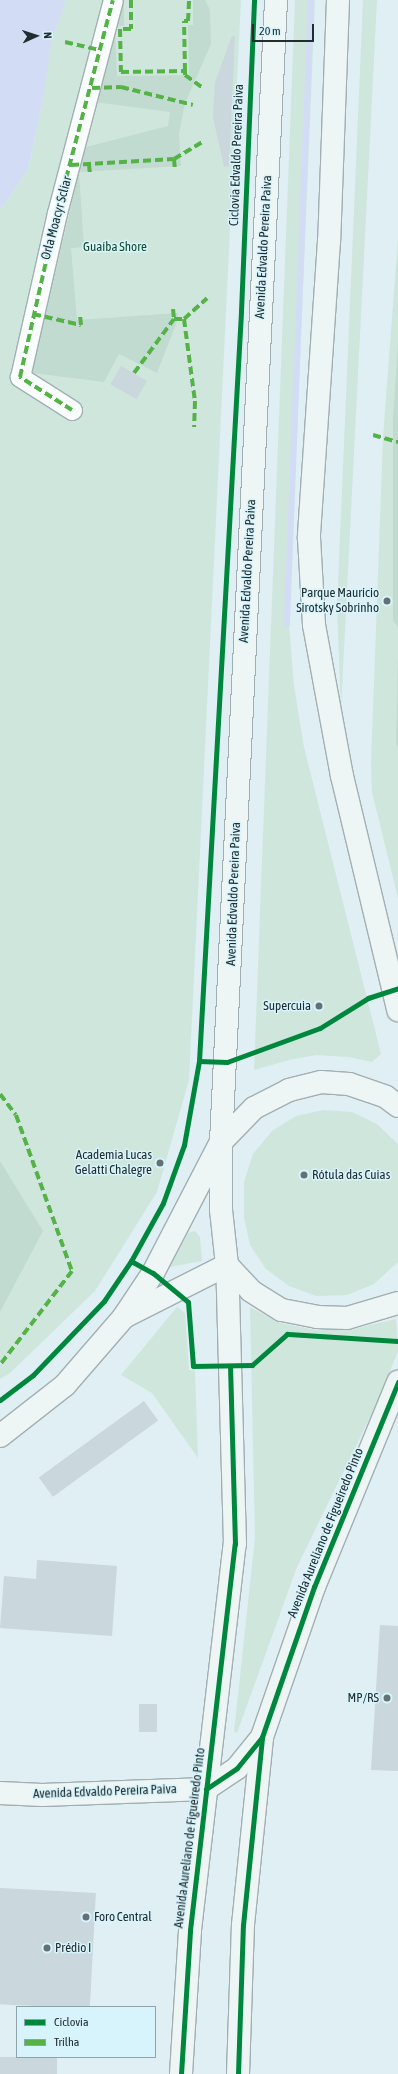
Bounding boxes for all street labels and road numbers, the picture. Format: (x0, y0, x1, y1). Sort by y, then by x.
street label: Ciclovia Edvaldo Pereira Paiva (227, 84, 247, 226)
street label: Orla Moacyr Scliar (38, 174, 76, 262)
street label: Avenida Edvaldo Pereira Paiva (252, 175, 276, 319)
street label: Avenida Edvaldo Pereira Paiva (236, 499, 260, 643)
street label: Avenida Edvaldo Pereira Paiva (224, 822, 244, 966)
street label: Avenida Aureliano de Figueiredo Pinto (285, 1446, 367, 1620)
street label: Avenida Aureliano de Figueiredo Pinto (171, 1747, 209, 1929)
street label: Avenida Edvaldo Pereira Paiva (33, 1782, 177, 1802)

